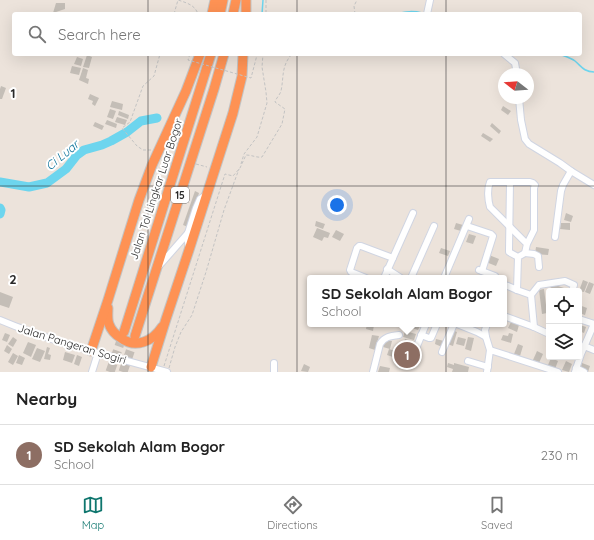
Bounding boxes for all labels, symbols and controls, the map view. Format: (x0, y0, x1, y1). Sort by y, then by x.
search box (12, 12, 582, 56)
icon: search (26, 23, 48, 45)
text: Search here (58, 25, 141, 44)
north arrow (498, 68, 534, 104)
text: 1 (10, 85, 16, 101)
street label: Jalan Tol Lingkar Luar Bogor (127, 116, 186, 261)
water label: Ci Luar (42, 136, 83, 173)
road number: 15 (171, 187, 189, 203)
your location (327, 195, 347, 215)
text: 2 (9, 271, 17, 287)
popup (307, 275, 507, 327)
text: SD Sekolah Alam Bogor (321, 284, 493, 303)
map controls (546, 288, 582, 360)
button: locate (546, 288, 582, 324)
text: School (321, 303, 362, 319)
street label: Jalan Pangeran Sogiri (16, 321, 128, 367)
button: layers (546, 324, 582, 360)
pin: 1 (394, 340, 420, 370)
text: Nearby (16, 388, 77, 409)
text: SD Sekolah Alam Bogor (54, 437, 225, 456)
text: 1 (26, 447, 32, 463)
text: 230 m (541, 447, 578, 463)
text: School (54, 456, 94, 472)
tab: Map (82, 494, 104, 532)
tab: Directions (267, 494, 318, 532)
tab: Saved (481, 494, 512, 532)

